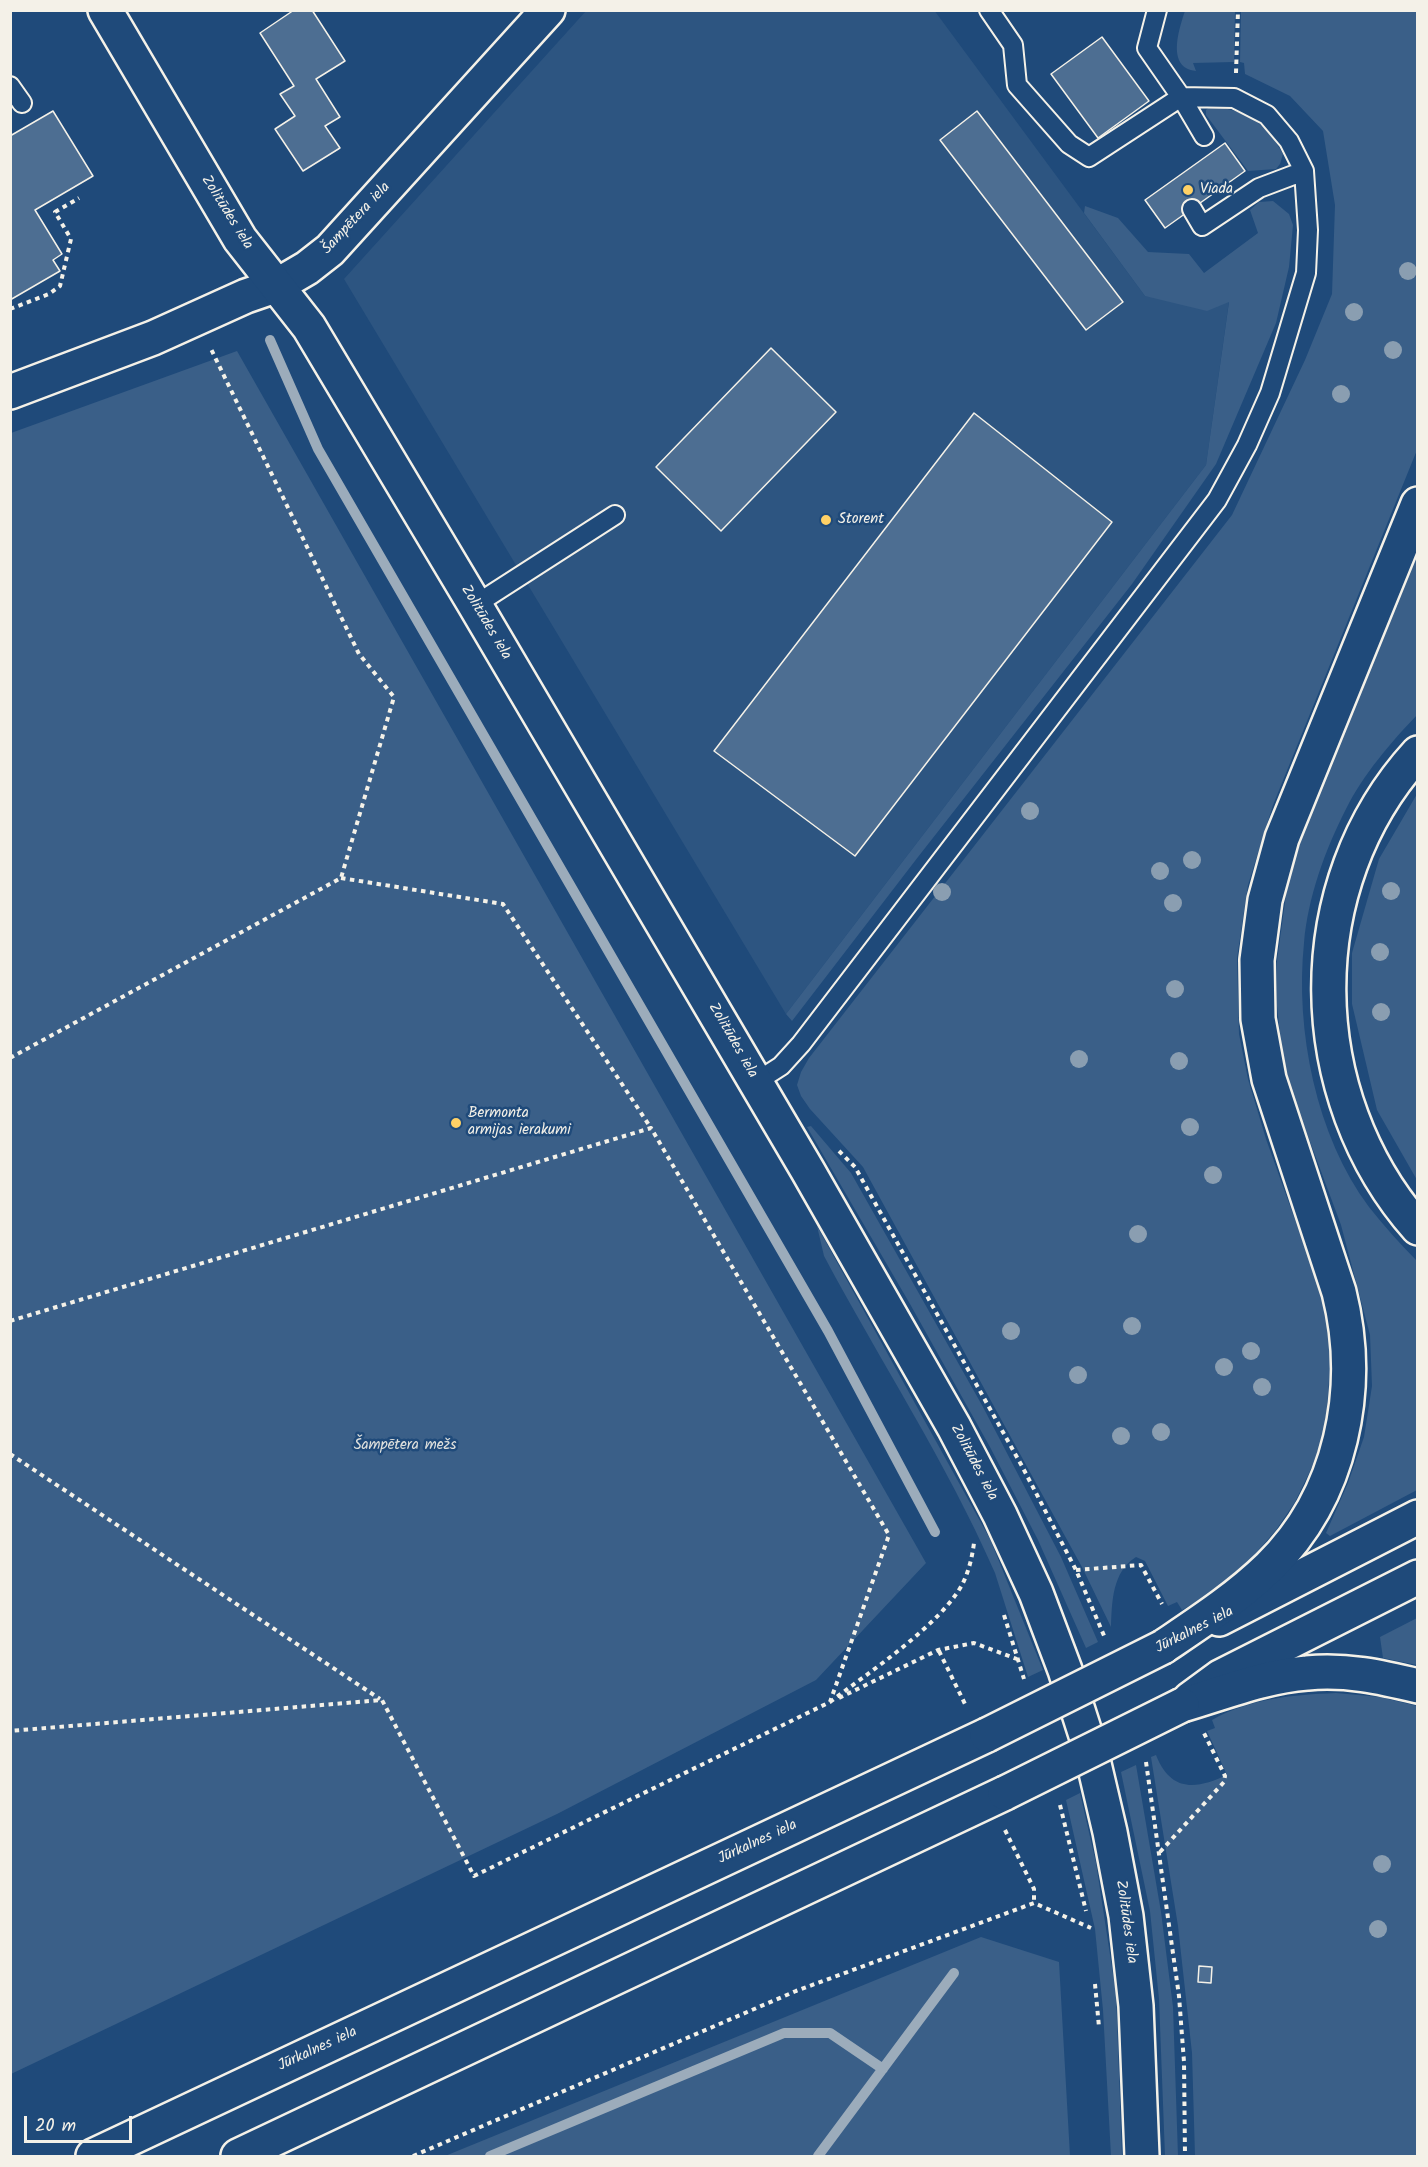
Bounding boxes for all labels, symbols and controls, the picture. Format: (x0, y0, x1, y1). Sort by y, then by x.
street label: Zolitūdes iela (196, 173, 256, 253)
street label: Šampētera iela (319, 179, 395, 259)
place label: Viada (1200, 181, 1233, 199)
marker: Viada (1181, 183, 1195, 197)
place label: Storent (838, 511, 884, 529)
marker: Storent (819, 513, 833, 527)
street label: Zolitūdes iela (456, 582, 514, 664)
street label: Zolitūdes iela (703, 1000, 761, 1082)
place label: Bermonta armijas ierakumi (468, 1105, 571, 1140)
marker: Bermonta armijas ierakumi (449, 1116, 463, 1130)
street label: Zolitūdes iela (945, 1422, 1001, 1504)
park label: Šampētera mežs (354, 1437, 456, 1455)
street label: Jūrkalnes iela (1153, 1604, 1237, 1658)
street label: Jūrkalnes iela (716, 1817, 800, 1869)
street label: Zolitūdes iela (1110, 1879, 1140, 1965)
street label: Jūrkalnes iela (276, 2024, 360, 2076)
scale bar (27, 2104, 135, 2142)
text: 20 m (35, 2112, 76, 2141)

